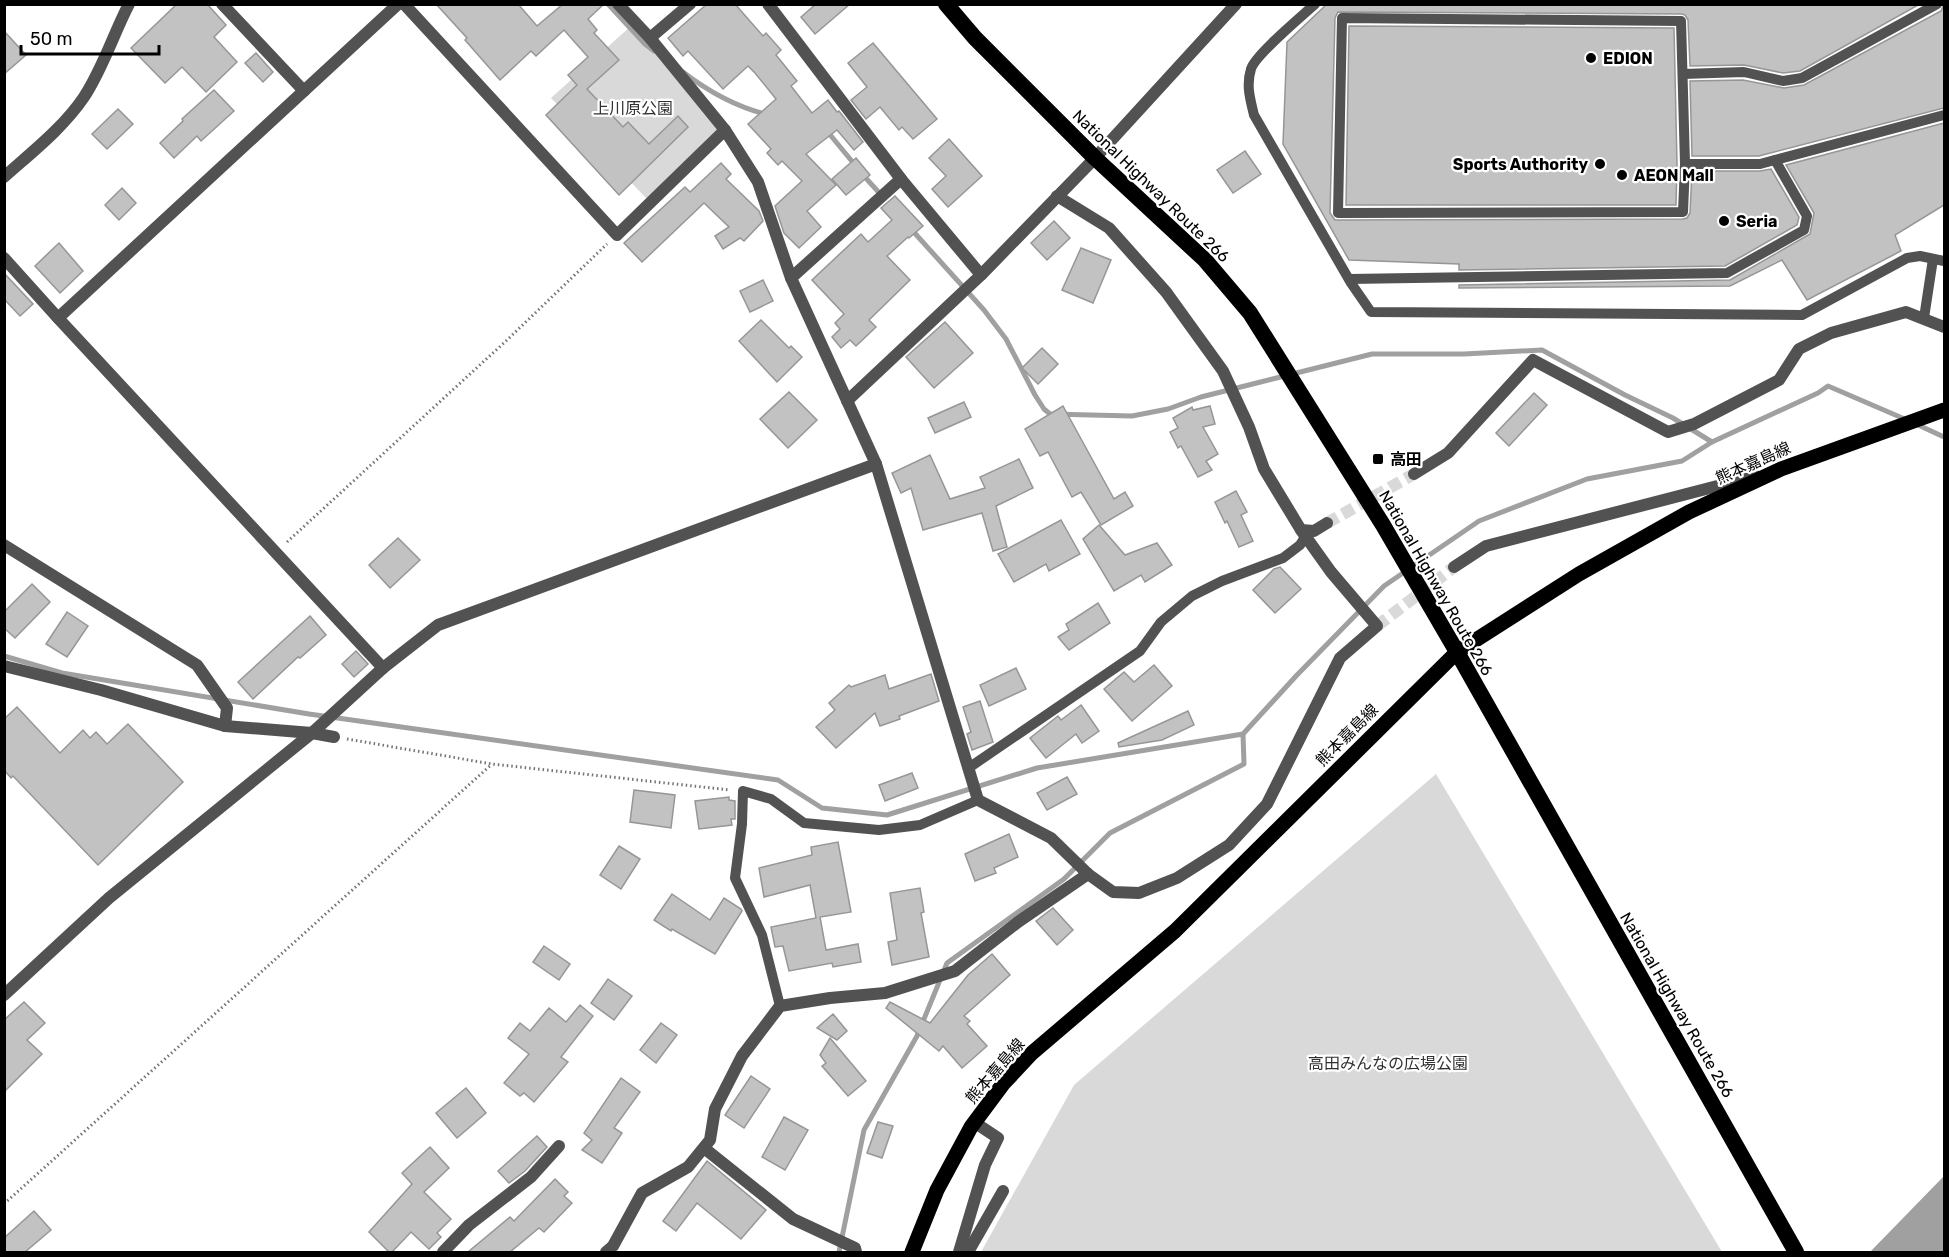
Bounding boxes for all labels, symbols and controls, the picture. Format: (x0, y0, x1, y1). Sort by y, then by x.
scale bar (21, 18, 159, 56)
text: 50 m (30, 28, 73, 50)
place label: EDION (1603, 49, 1653, 68)
marker: EDION (1584, 51, 1598, 65)
park label: 上川原公園 (593, 99, 673, 118)
street label: National Highway Route 266 (1069, 106, 1234, 266)
place label: Sports Authority (1453, 155, 1588, 174)
marker: Sports Authority (1593, 157, 1607, 171)
place label: AEON Mall (1634, 166, 1714, 185)
marker: AEON Mall (1615, 168, 1629, 182)
place label: Seria (1736, 212, 1777, 231)
marker: Seria (1717, 214, 1731, 228)
street label: 熊本嘉島線 (1713, 438, 1793, 488)
place label: 高田 (1390, 450, 1422, 469)
marker: 高田 (1371, 452, 1385, 466)
street label: National Highway Route 266 (1375, 487, 1497, 679)
street label: 熊本嘉島線 (1312, 700, 1382, 770)
street label: National Highway Route 266 (1616, 909, 1738, 1101)
street label: 熊本嘉島線 (962, 1035, 1028, 1107)
park label: 高田みんなの広場公園 (1308, 1054, 1468, 1073)

